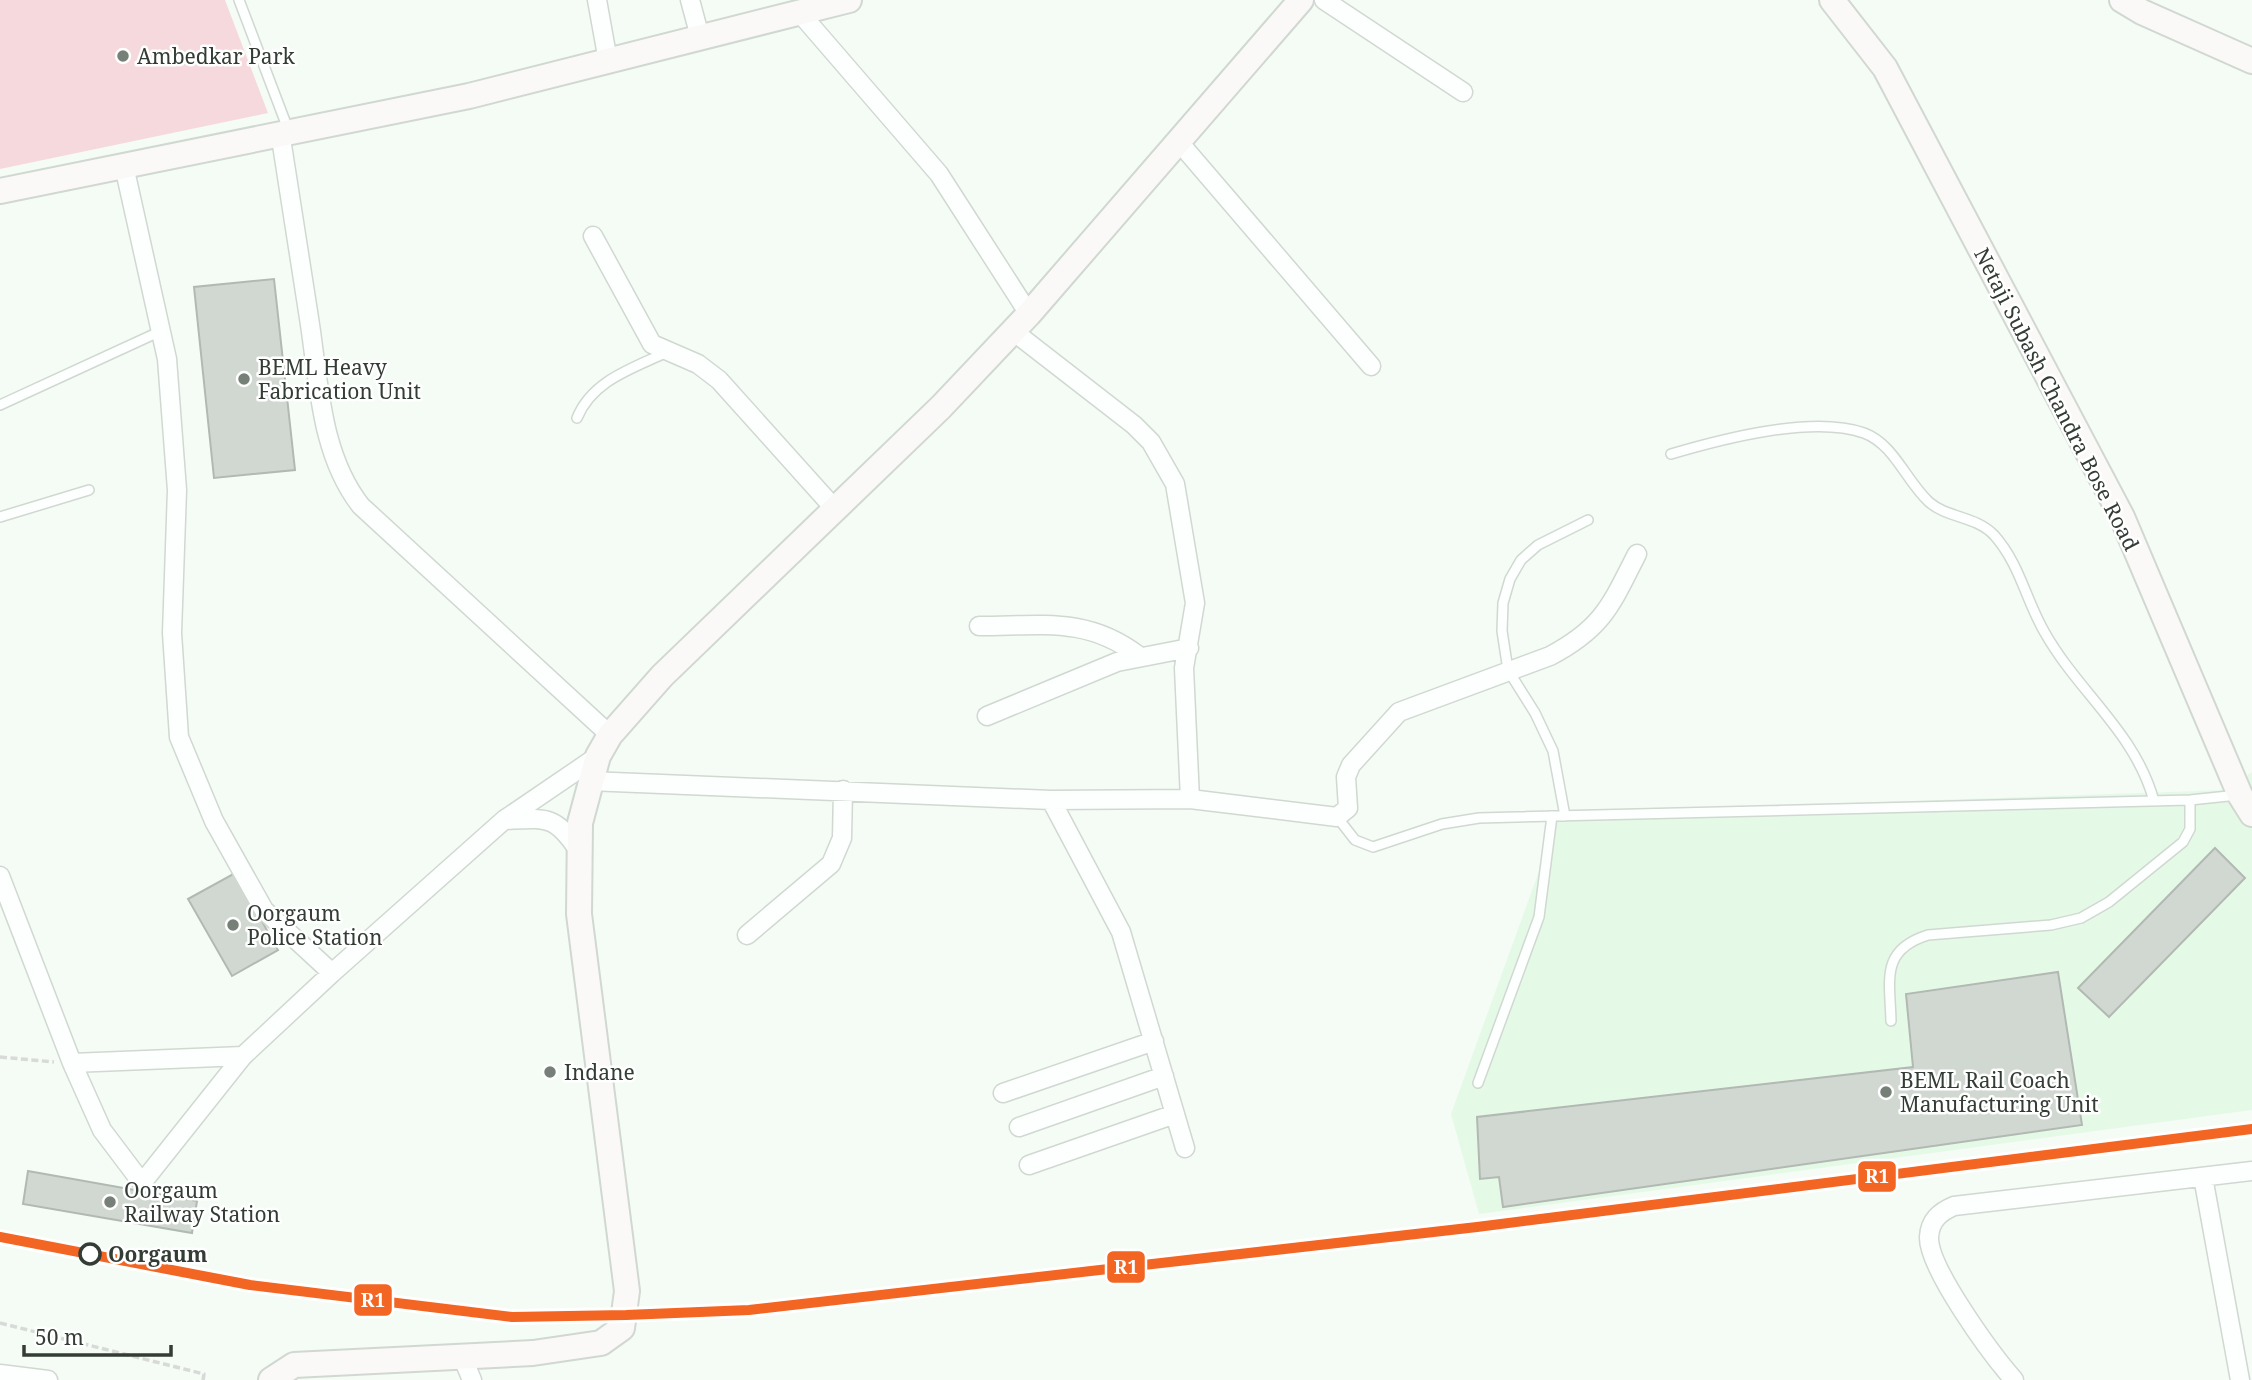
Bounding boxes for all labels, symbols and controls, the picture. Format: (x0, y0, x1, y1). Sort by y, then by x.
place label: Ambedkar Park (137, 42, 296, 70)
marker: Ambedkar Park (115, 48, 131, 64)
street label: Netaji Subash Chandra Bose Road (1968, 243, 2146, 555)
place label: BEML Heavy Fabrication Unit (258, 353, 421, 405)
marker: BEML Heavy Fabrication Unit (236, 371, 252, 387)
place label: Oorgaum Police Station (247, 899, 382, 951)
marker: Oorgaum Police Station (225, 917, 241, 933)
place label: Indane (564, 1058, 635, 1086)
marker: Indane (542, 1064, 558, 1080)
place label: BEML Rail Coach Manufacturing Unit (1900, 1066, 2099, 1118)
marker: BEML Rail Coach Manufacturing Unit (1878, 1084, 1894, 1100)
line badge: R1 (1857, 1160, 1897, 1193)
text: R1 (1865, 1163, 1889, 1189)
place label: Oorgaum Railway Station (124, 1176, 280, 1228)
marker: Oorgaum Railway Station (102, 1194, 118, 1210)
place label: Oorgaum (108, 1240, 208, 1268)
marker: Oorgaum (79, 1243, 101, 1265)
line badge: R1 (1106, 1250, 1146, 1284)
text: R1 (1114, 1254, 1138, 1280)
line badge: R1 (353, 1283, 393, 1317)
text: R1 (361, 1287, 385, 1313)
scale bar (24, 1314, 172, 1358)
text: 50 m (35, 1323, 84, 1351)

